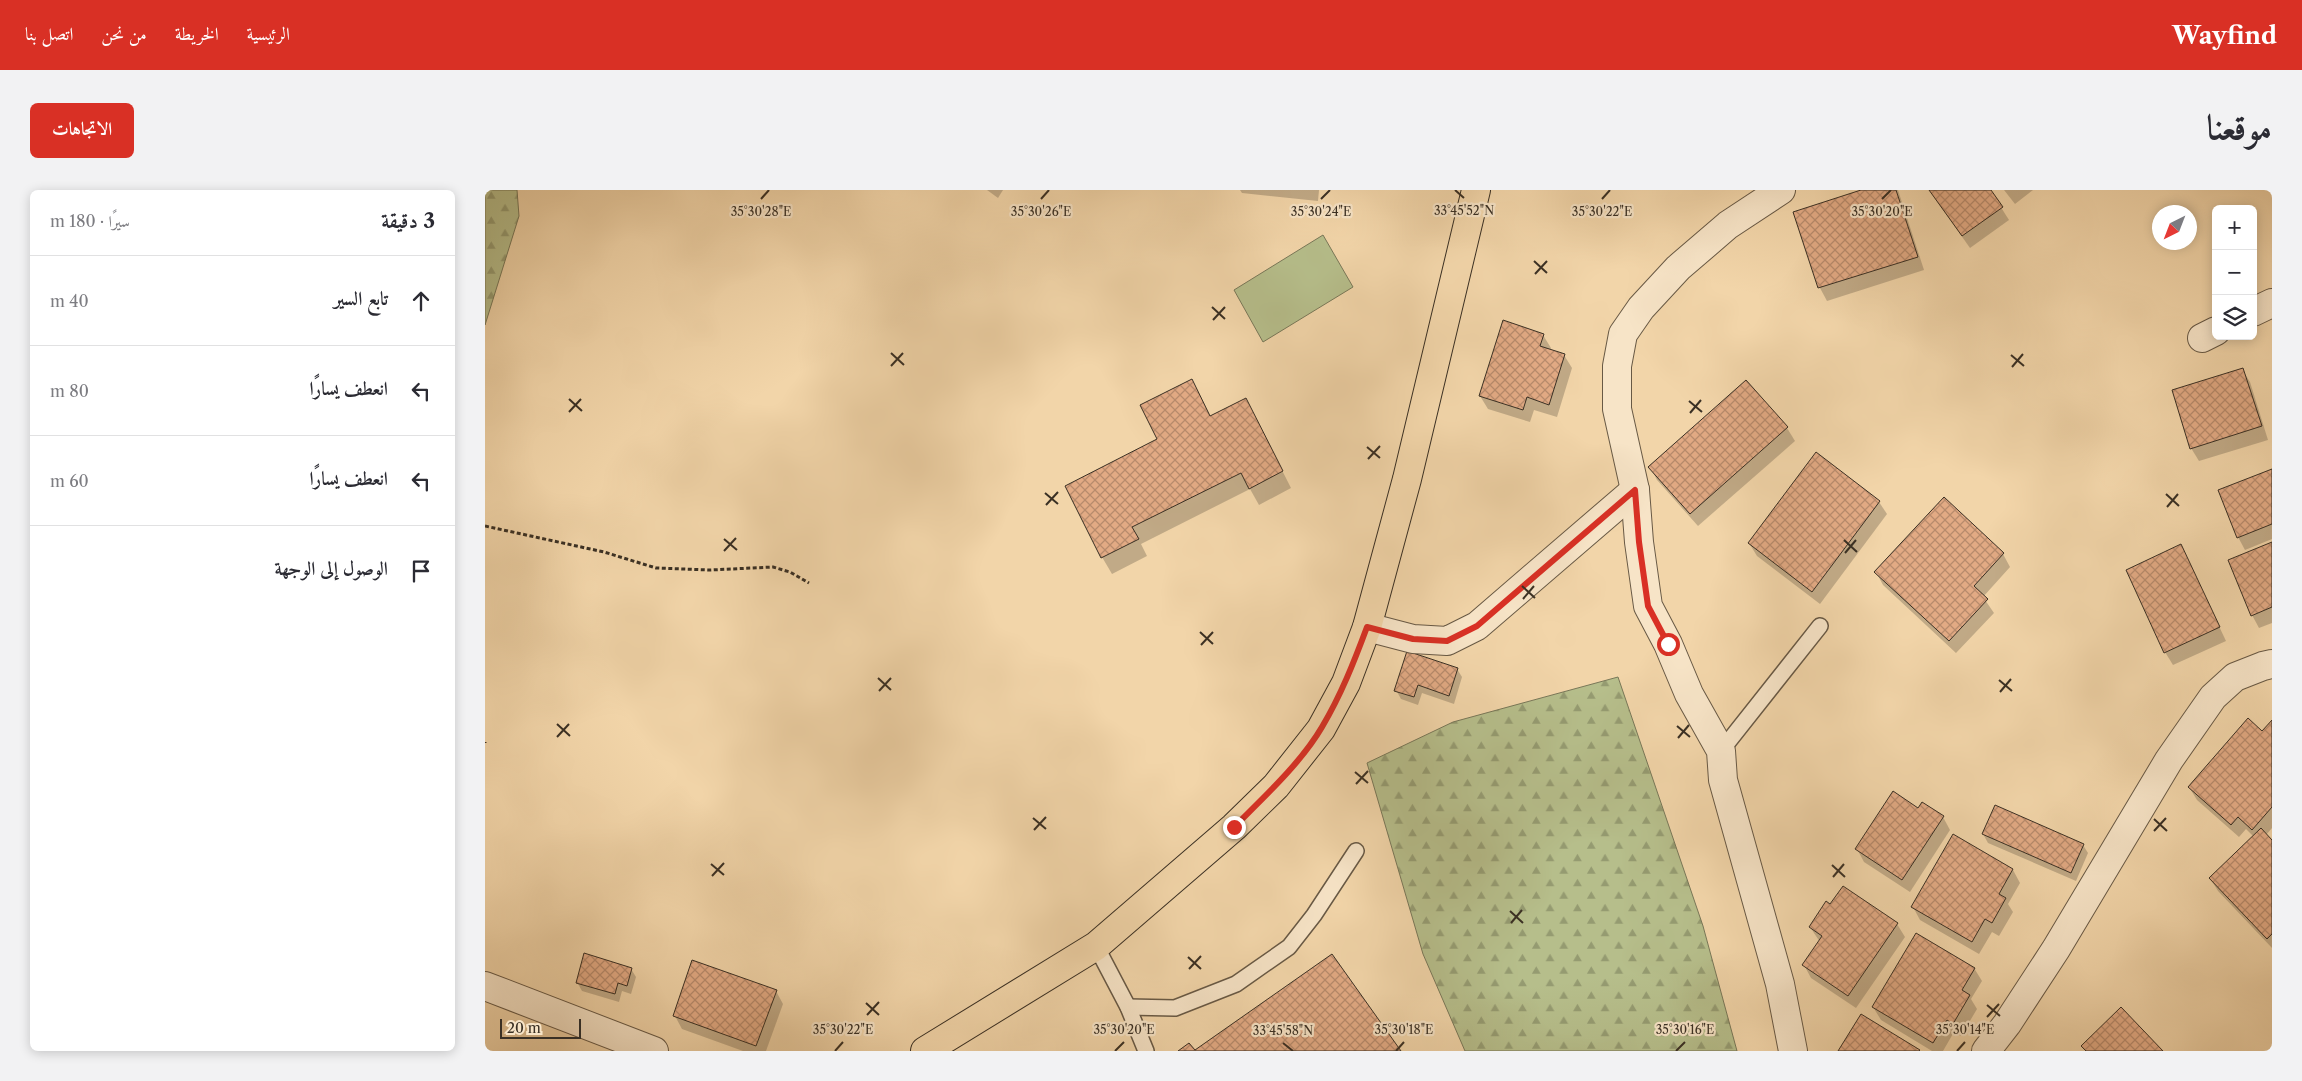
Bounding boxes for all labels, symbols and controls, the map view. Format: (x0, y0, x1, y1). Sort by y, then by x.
text: Wayfind (2172, 21, 2277, 50)
text: اتصل بنا (25, 23, 73, 45)
text: من نحن (101, 23, 147, 45)
text: الخريطة (175, 23, 219, 45)
text: الرئيسية (247, 23, 290, 45)
button: الاتجاهات (30, 103, 134, 158)
text: موقعنا (2207, 105, 2272, 148)
text: 33°45'52"N (1434, 203, 1494, 218)
text: 35°30'28"E (731, 204, 791, 219)
text: 35°30'26"E (1011, 204, 1071, 219)
text: 35°30'24"E (1291, 204, 1351, 219)
text: 35°30'22"E (1572, 204, 1632, 219)
text: 35°30'20"E (1851, 204, 1913, 219)
north arrow (2152, 205, 2197, 250)
map controls (2212, 205, 2257, 340)
button: + (2212, 205, 2257, 250)
text: 3 دقيقة (381, 208, 435, 233)
text: سيرًا · 180 m (50, 211, 130, 231)
button: − (2212, 250, 2257, 295)
text: تابع السير (334, 287, 388, 310)
icon: ahead (407, 287, 435, 315)
text: 40 m (50, 291, 89, 311)
button: layers (2212, 295, 2257, 340)
text: انعطف يسارًا (309, 377, 388, 400)
icon: left (407, 377, 435, 405)
text: 80 m (50, 381, 89, 401)
text: انعطف يسارًا (309, 467, 388, 490)
icon: left (407, 467, 435, 495)
text: 60 m (50, 471, 89, 491)
text: الوصول إلى الوجهة (274, 557, 388, 580)
icon: arrive (407, 557, 435, 585)
route start (1657, 633, 1680, 656)
route end (1223, 816, 1246, 839)
scale bar (500, 1016, 581, 1039)
text: 20 m (507, 1019, 541, 1037)
text: 35°30'22"E (813, 1022, 873, 1037)
text: 35°30'20"E (1093, 1022, 1155, 1037)
text: 35°30'18"E (1375, 1022, 1433, 1037)
text: 35°30'16"E (1656, 1022, 1714, 1037)
text: 35°30'14"E (1936, 1022, 1994, 1037)
text: 33°45'58"N (1253, 1023, 1313, 1038)

